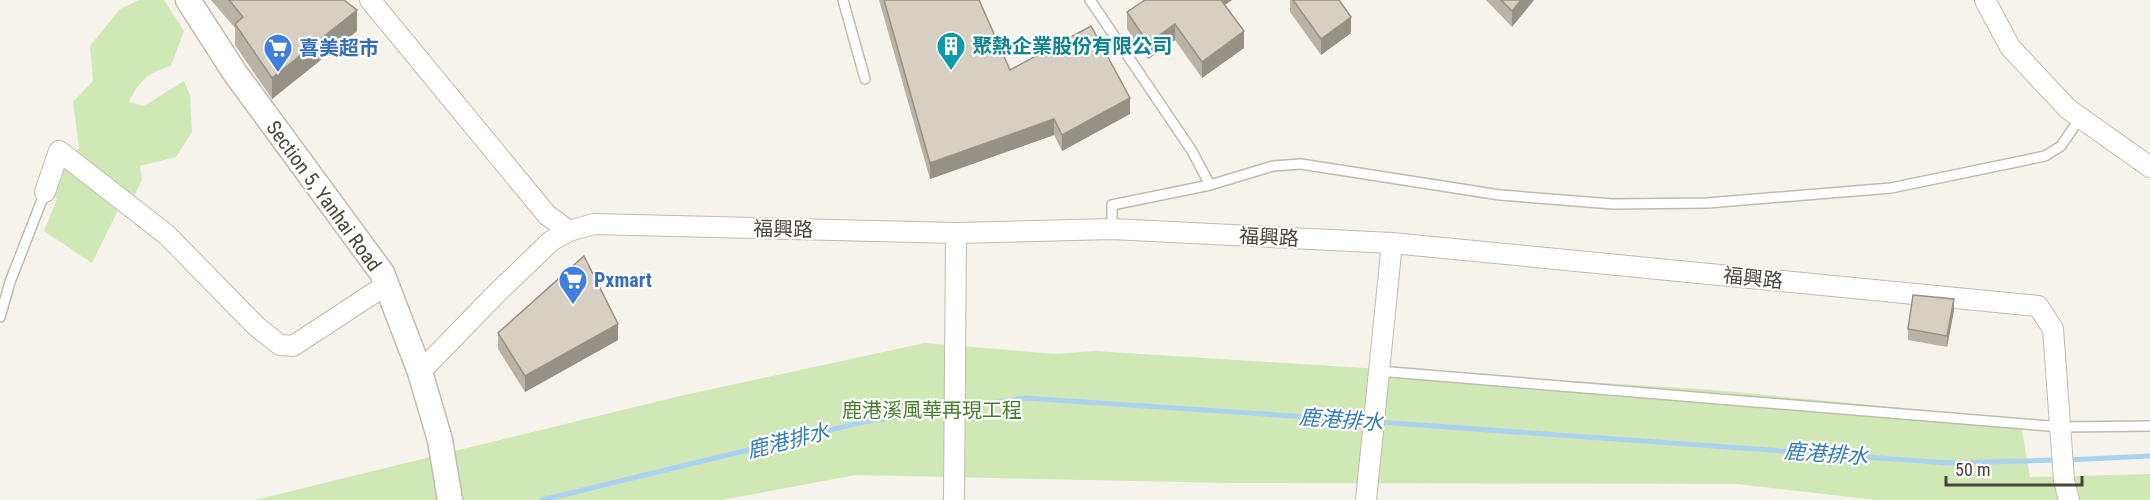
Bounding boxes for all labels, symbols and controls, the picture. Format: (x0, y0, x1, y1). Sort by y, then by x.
building icon: 聚熱企業股份有限公司 (935, 30, 967, 72)
supermarket icon: 喜美超市 (262, 32, 294, 74)
place label: 聚熱企業股份有限公司 (972, 34, 1172, 58)
place label: 喜美超市 (299, 36, 379, 60)
street label: Section 5, Yanhai Road (261, 116, 387, 276)
street label: 福興路 (753, 216, 813, 242)
street label: 福興路 (1238, 223, 1300, 251)
street label: 福興路 (1722, 263, 1784, 293)
supermarket icon: Pxmart (557, 264, 589, 306)
place label: Pxmart (594, 268, 652, 292)
park label: 鹿港溪風華再現工程 (842, 398, 1022, 422)
water label: 鹿港排水 (1298, 405, 1385, 435)
water label: 鹿港排水 (744, 419, 833, 463)
water label: 鹿港排水 (1783, 439, 1870, 469)
scale bar (1946, 449, 2082, 487)
text: 50 m (1955, 459, 1990, 480)

